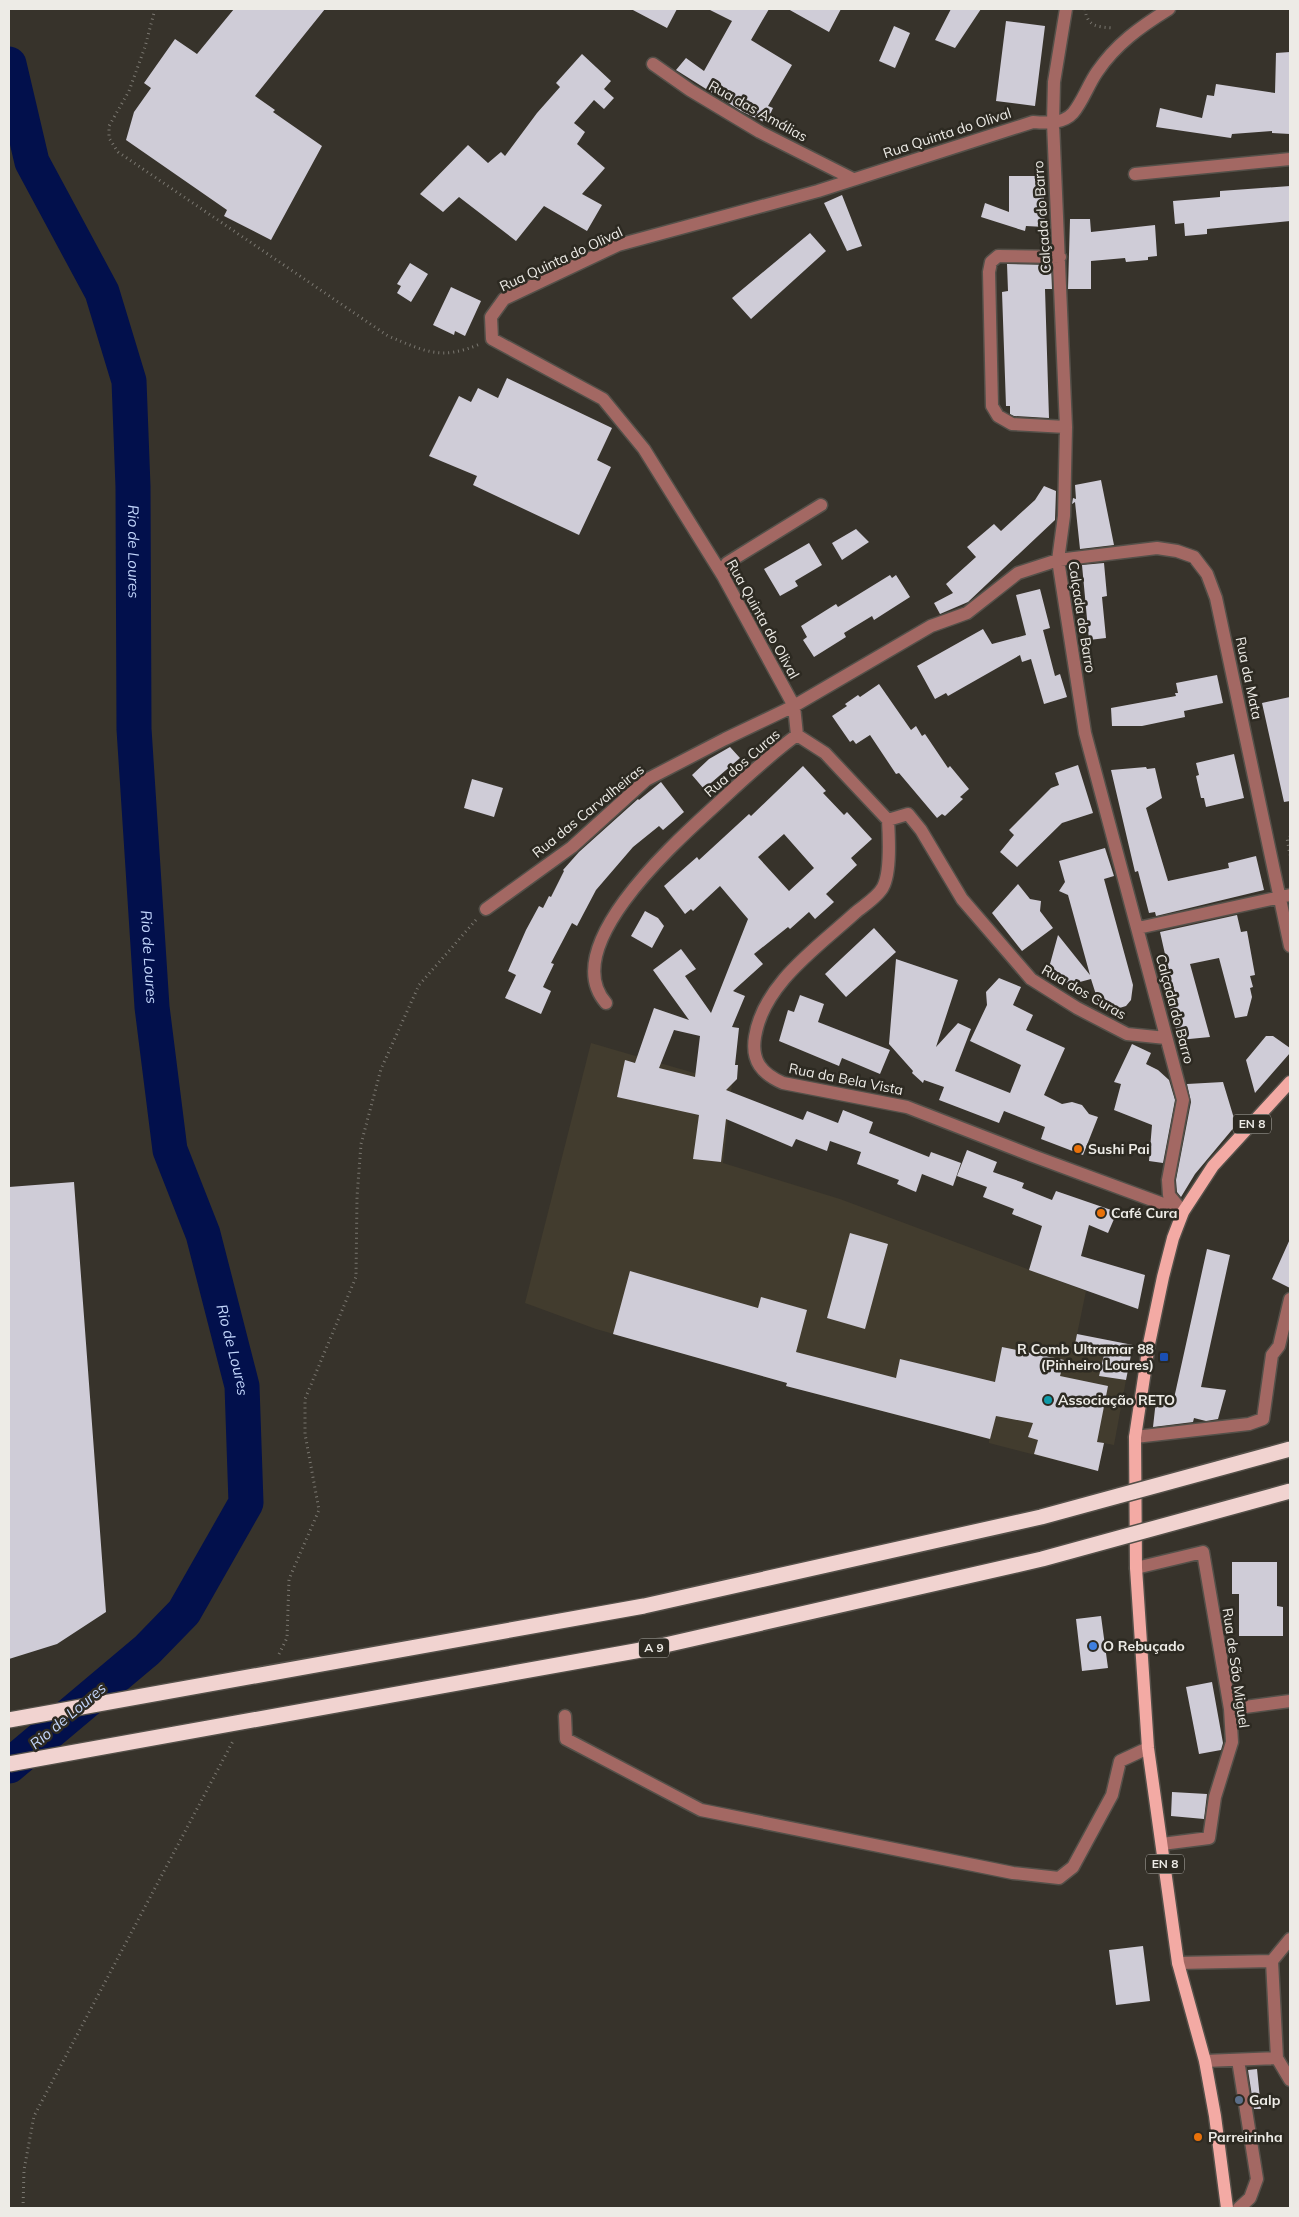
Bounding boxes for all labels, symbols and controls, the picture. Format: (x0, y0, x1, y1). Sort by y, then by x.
street label: Rua das Amálias (705, 76, 811, 146)
street label: Rua Quinta do Olival (881, 104, 1013, 162)
street label: Calçada do Barro (1029, 160, 1055, 274)
street label: Rua Quinta do Olival (497, 223, 625, 295)
water label: Rio de Loures (124, 505, 143, 599)
street label: Rua Quinta do Olival (723, 556, 803, 682)
street label: Calçada do Barro (1064, 560, 1100, 674)
street label: Rua da Mata (1231, 635, 1267, 721)
street label: Rua dos Curas (700, 725, 784, 801)
street label: Rua das Carvalheiras (528, 760, 648, 862)
water label: Rio de Loures (137, 910, 162, 1005)
street label: Calçada do Barro (1152, 952, 1198, 1066)
street label: Rua dos Curas (1039, 961, 1130, 1023)
street label: Rua da Bela Vista (787, 1059, 905, 1099)
road number: EN 8 (1233, 1114, 1271, 1134)
place label: Sushi Pai (1088, 1140, 1150, 1158)
marker: Sushi Pai (1072, 1143, 1084, 1155)
place label: Café Cura (1111, 1204, 1177, 1222)
marker: Café Cura (1095, 1207, 1107, 1219)
water label: Rio de Loures (212, 1302, 252, 1396)
place label: R Comb Ultramar 88 (Pinheiro Loures) (1017, 1340, 1154, 1374)
marker: R Comb Ultramar 88 (Pinheiro Loures) (1158, 1351, 1170, 1363)
place label: Associação RETO (1058, 1391, 1175, 1409)
marker: Associação RETO (1042, 1394, 1054, 1406)
street label: Rua de São Miguel (1219, 1607, 1253, 1729)
place label: O Rebuçado (1103, 1637, 1185, 1655)
road number: A 9 (639, 1639, 669, 1658)
marker: O Rebuçado (1087, 1640, 1099, 1652)
water label: Rio de Loures (26, 1678, 110, 1753)
road number: EN 8 (1146, 1855, 1184, 1874)
place label: Galp (1249, 2091, 1281, 2109)
marker: Galp (1233, 2094, 1245, 2106)
place label: Parreirinha (1208, 2128, 1283, 2146)
marker: Parreirinha (1192, 2131, 1204, 2143)

